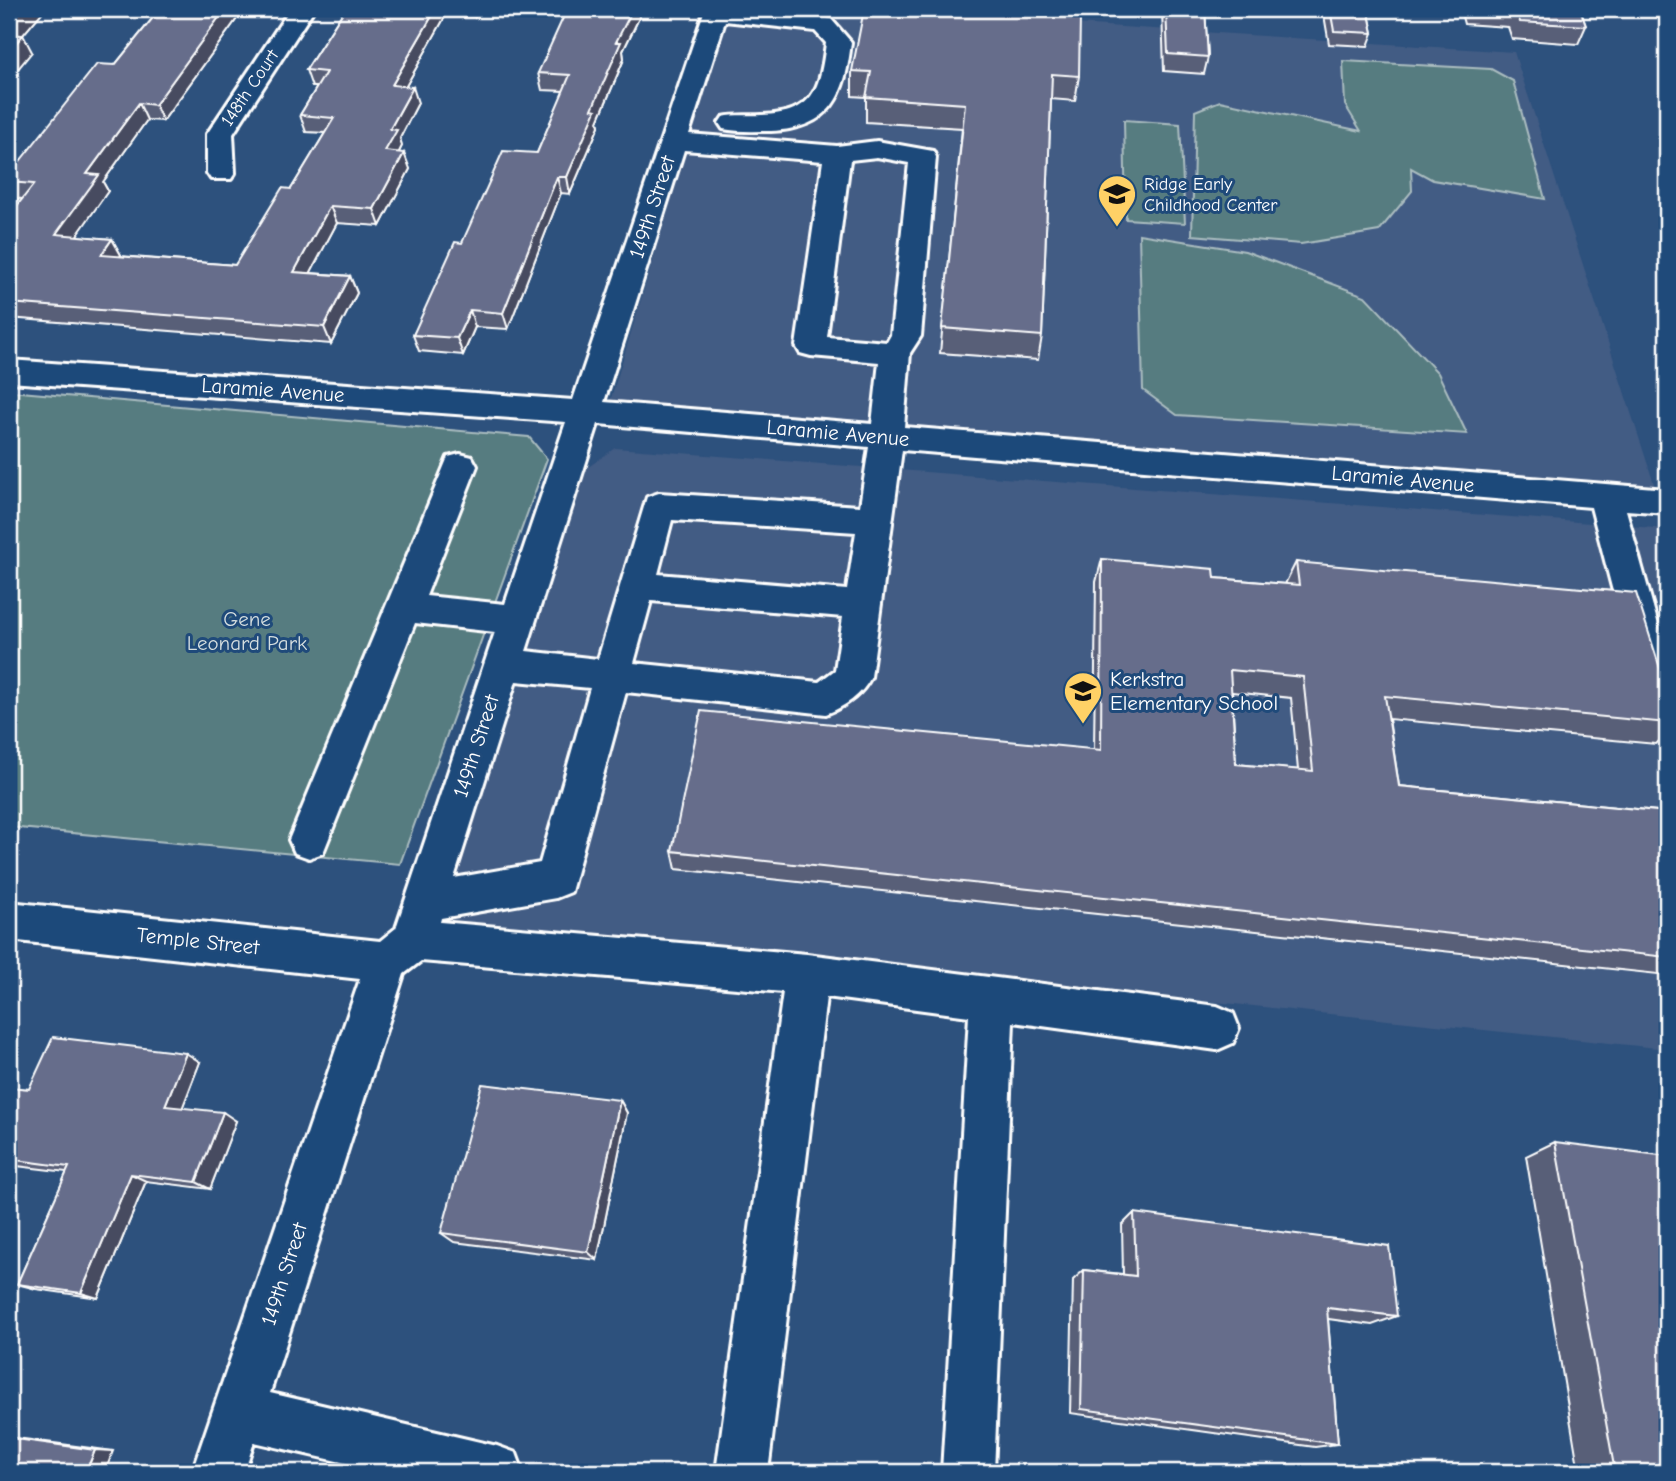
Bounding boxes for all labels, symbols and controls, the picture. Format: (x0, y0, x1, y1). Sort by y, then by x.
street label: 148th Court (217, 45, 284, 130)
street label: 149th Street (624, 152, 680, 261)
school or university icon: Ridge Early Childhood Center (1096, 173, 1138, 228)
place label: Ridge Early Childhood Center (1144, 174, 1278, 216)
street label: Laramie Avenue (201, 373, 345, 407)
street label: Laramie Avenue (766, 415, 910, 451)
street label: Laramie Avenue (1331, 461, 1475, 497)
park label: Gene Leonard Park (187, 607, 307, 655)
place label: Kerkstra Elementary School (1110, 667, 1278, 715)
school or university icon: Kerkstra Elementary School (1062, 670, 1104, 725)
street label: 149th Street (448, 691, 504, 800)
street label: Temple Street (136, 923, 261, 959)
street label: 149th Street (256, 1219, 312, 1328)

